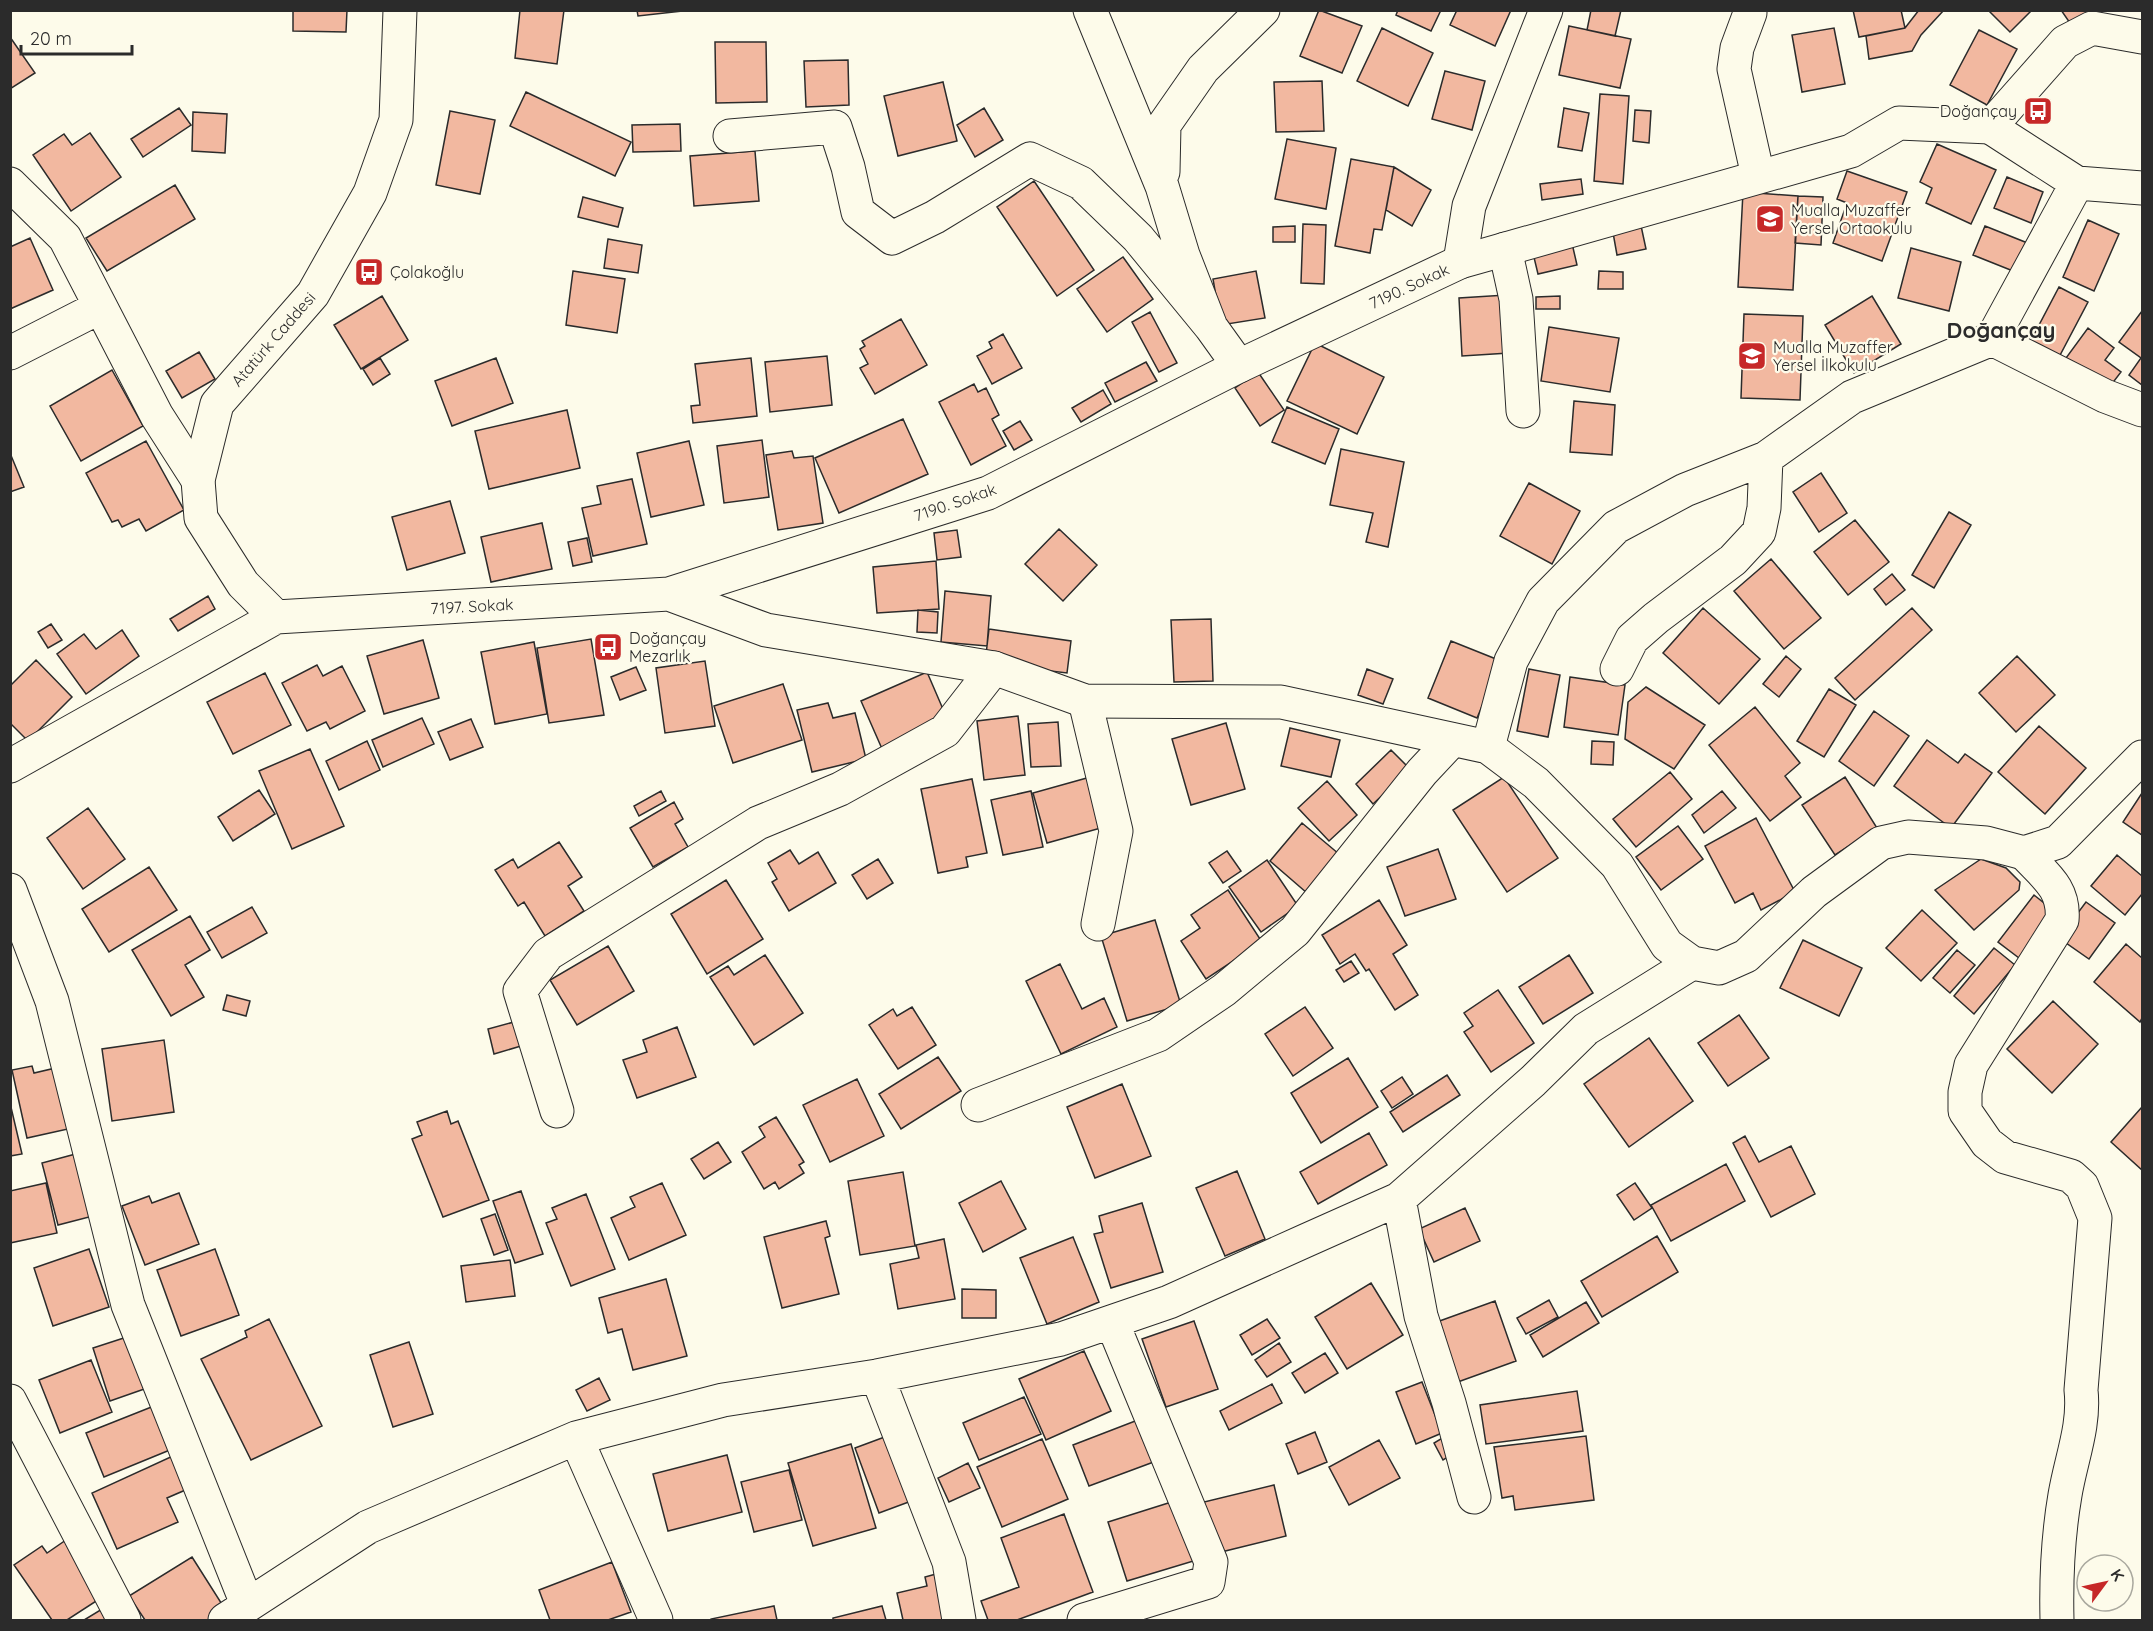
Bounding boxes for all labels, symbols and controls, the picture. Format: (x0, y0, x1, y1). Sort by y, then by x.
scale bar (21, 18, 132, 56)
text: 20 m (30, 27, 72, 50)
bus stop icon: Doğançay (2022, 95, 2054, 127)
place label: Doğançay (1940, 101, 2017, 121)
place label: Mualla Muzaffer Yersel Ortaokulu (1791, 200, 1913, 238)
school or university icon: Mualla Muzaffer Yersel Ortaokulu (1754, 203, 1786, 235)
bus stop icon: Çolakoğlu (353, 256, 385, 288)
street label: 7190. Sokak (1366, 259, 1452, 313)
place label: Çolakoğlu (390, 262, 464, 282)
street label: Atatürk Caddesi (227, 288, 319, 390)
district label: Doğançay (1947, 316, 2055, 344)
place label: Mualla Muzaffer Yersel İlkokulu (1773, 337, 1893, 375)
school or university icon: Mualla Muzaffer Yersel İlkokulu (1736, 340, 1768, 372)
street label: 7190. Sokak (911, 479, 999, 525)
street label: 7197. Sokak (430, 594, 514, 618)
place label: Doğançay Mezarlık (629, 628, 706, 666)
bus stop icon: Doğançay Mezarlık (592, 631, 624, 663)
north arrow (2075, 1553, 2135, 1613)
text: K (2106, 1565, 2129, 1585)

